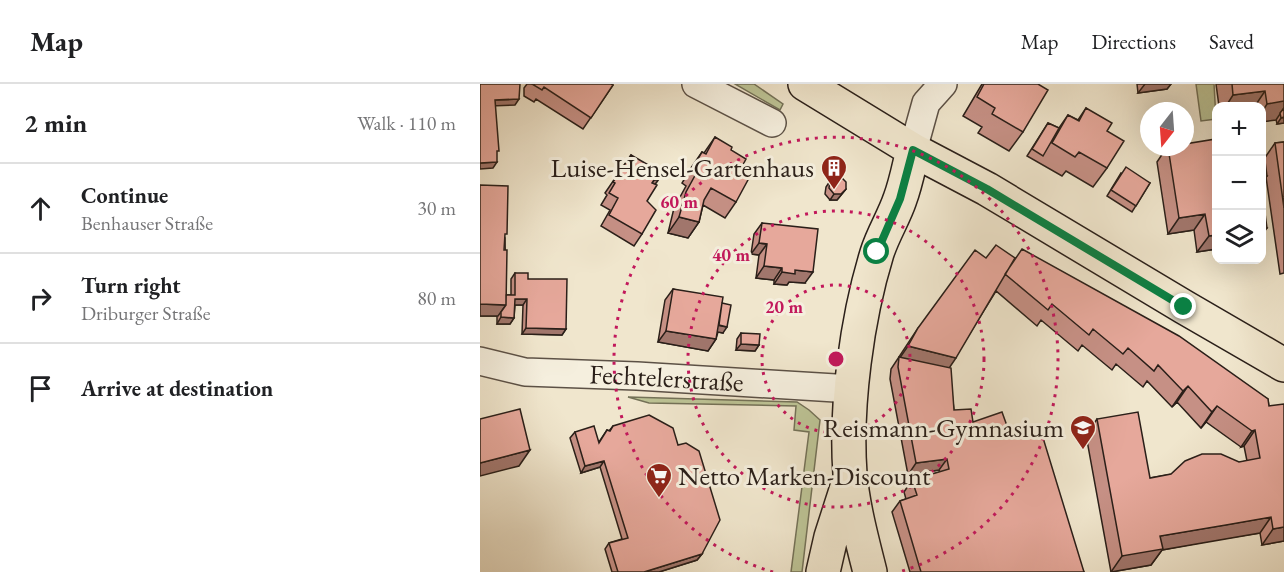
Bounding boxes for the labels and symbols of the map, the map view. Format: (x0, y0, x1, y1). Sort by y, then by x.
north arrow (1140, 102, 1194, 156)
place label: Luise-Hensel-Gartenhaus (551, 150, 814, 185)
building icon: Luise-Hensel-Gartenhaus (819, 153, 849, 191)
text: 60 m (660, 190, 698, 213)
route start (863, 238, 889, 264)
text: 40 m (712, 243, 750, 266)
route end (1170, 293, 1196, 319)
text: 20 m (765, 295, 803, 318)
centre of rings (826, 349, 846, 369)
street label: Fechtelerstraße (589, 356, 745, 399)
place label: Reismann-Gymnasium (823, 410, 1064, 445)
school or university icon: Reismann-Gymnasium (1068, 413, 1098, 451)
place label: Netto Marken-Discount (678, 458, 931, 493)
supermarket icon: Netto Marken-Discount (644, 461, 674, 499)

